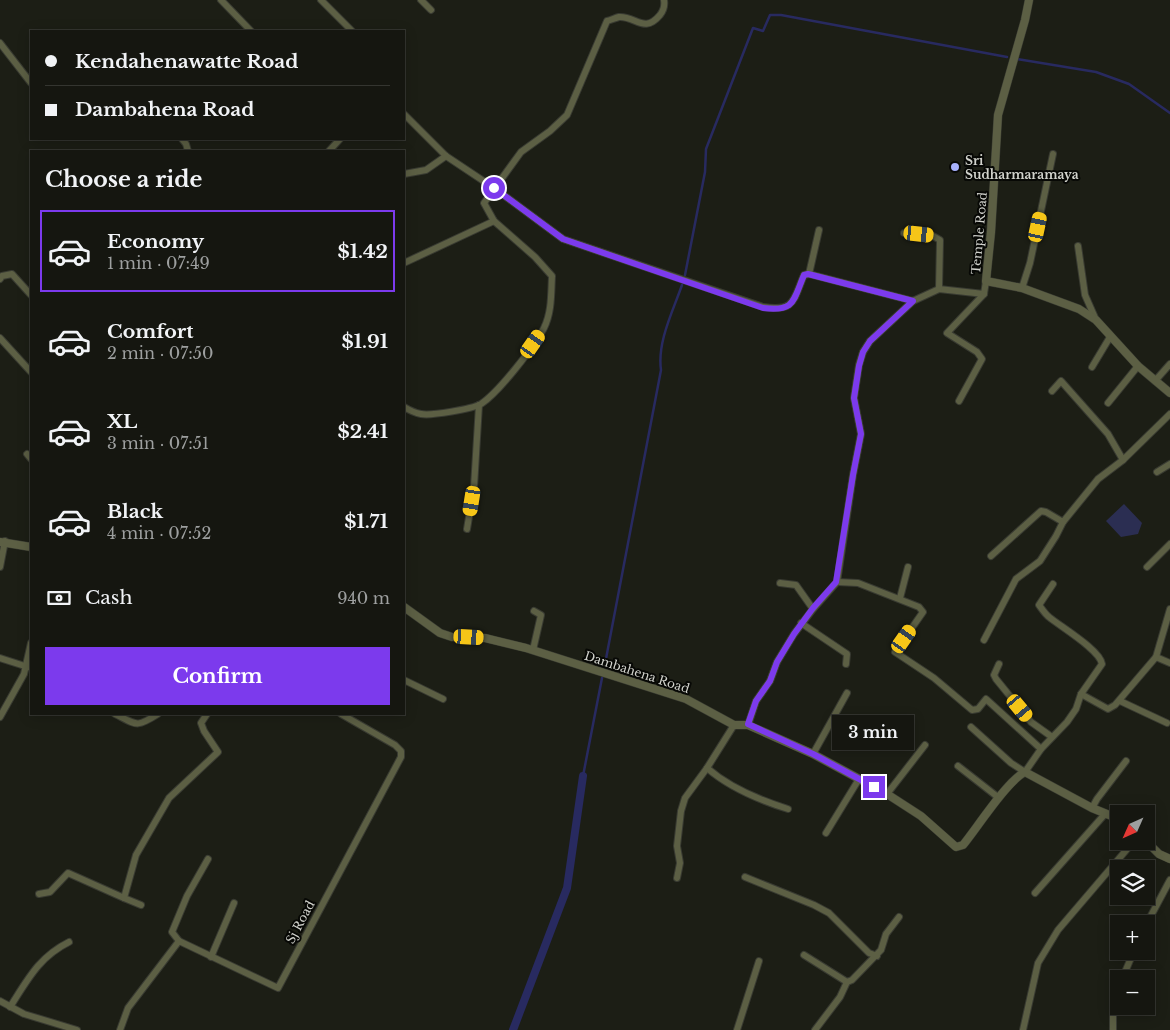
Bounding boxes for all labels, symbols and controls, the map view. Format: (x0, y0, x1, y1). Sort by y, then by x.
text: Kendahenawatte Road (75, 50, 298, 73)
text: Dambahena Road (75, 98, 254, 121)
place label: Sri Sudharmaramaya (965, 153, 1079, 182)
marker: Sri Sudharmaramaya (949, 161, 961, 173)
text: Choose a ride (45, 166, 202, 193)
route start (483, 177, 505, 199)
street label: Temple Road (968, 191, 990, 275)
car (1027, 211, 1048, 243)
car (903, 225, 934, 243)
icon: car (47, 229, 92, 274)
text: Economy (107, 230, 204, 253)
text: $1.42 (338, 240, 388, 263)
text: 1 min · 07:49 (107, 253, 210, 273)
icon: car (47, 319, 92, 364)
text: Comfort (107, 320, 194, 343)
car (518, 327, 547, 361)
text: $1.91 (341, 330, 388, 353)
text: 2 min · 07:50 (107, 343, 213, 363)
icon: car (47, 409, 92, 454)
text: XL (107, 410, 137, 433)
text: $2.41 (338, 420, 388, 443)
text: 3 min · 07:51 (107, 433, 209, 453)
car (462, 485, 481, 517)
icon: car (47, 499, 92, 544)
text: Black (107, 500, 163, 523)
text: $1.71 (344, 510, 388, 533)
text: 4 min · 07:52 (107, 523, 211, 543)
icon: cash (45, 584, 73, 612)
text: Cash (85, 586, 132, 609)
text: 940 m (337, 588, 390, 608)
car (889, 622, 918, 656)
car (453, 629, 484, 645)
button: Confirm (45, 647, 390, 705)
street label: Dambahena Road (582, 648, 692, 696)
car (1004, 692, 1035, 724)
callout: 3 min (833, 714, 915, 750)
text: 3 min (848, 722, 898, 742)
route end (863, 776, 885, 798)
north arrow (1110, 805, 1155, 850)
map controls (1110, 805, 1155, 1015)
button: layers (1110, 860, 1155, 905)
street label: Sj Road (282, 898, 318, 946)
button: + (1110, 915, 1155, 960)
button: − (1110, 970, 1155, 1015)

